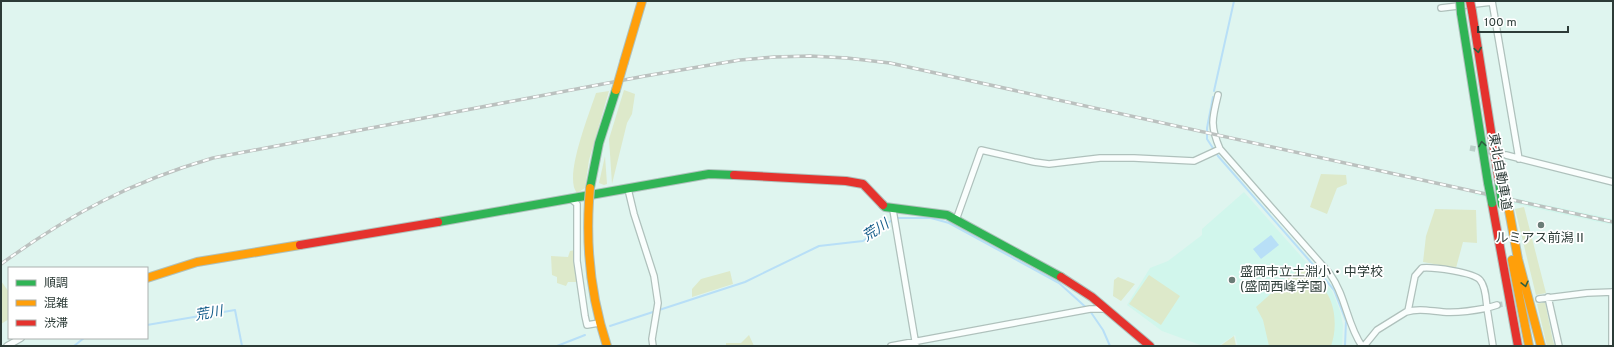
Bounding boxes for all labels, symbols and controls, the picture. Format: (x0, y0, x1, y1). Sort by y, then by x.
scale bar (1478, 8, 1568, 34)
text: 100 m (1484, 15, 1517, 31)
one-way arrow (1473, 47, 1482, 53)
street label: 東北自動車道 (1484, 132, 1515, 212)
one-way arrow (1478, 141, 1487, 147)
water label: 荒川 (860, 215, 894, 246)
marker: ルミアス前潟Ⅱ (1536, 220, 1546, 230)
place label: ルミアス前潟Ⅱ (1495, 230, 1587, 247)
place label: 盛岡市立土淵小・中学校 (盛岡西峰学園) (1240, 264, 1383, 296)
legend (8, 267, 148, 339)
marker: 盛岡市立土淵小・中学校 (盛岡西峰学園) (1227, 275, 1237, 285)
text: 順調 (44, 276, 68, 292)
one-way arrow (1520, 281, 1528, 287)
text: 混雑 (44, 296, 68, 312)
water label: 荒川 (194, 303, 226, 325)
text: 渋滞 (44, 316, 68, 332)

